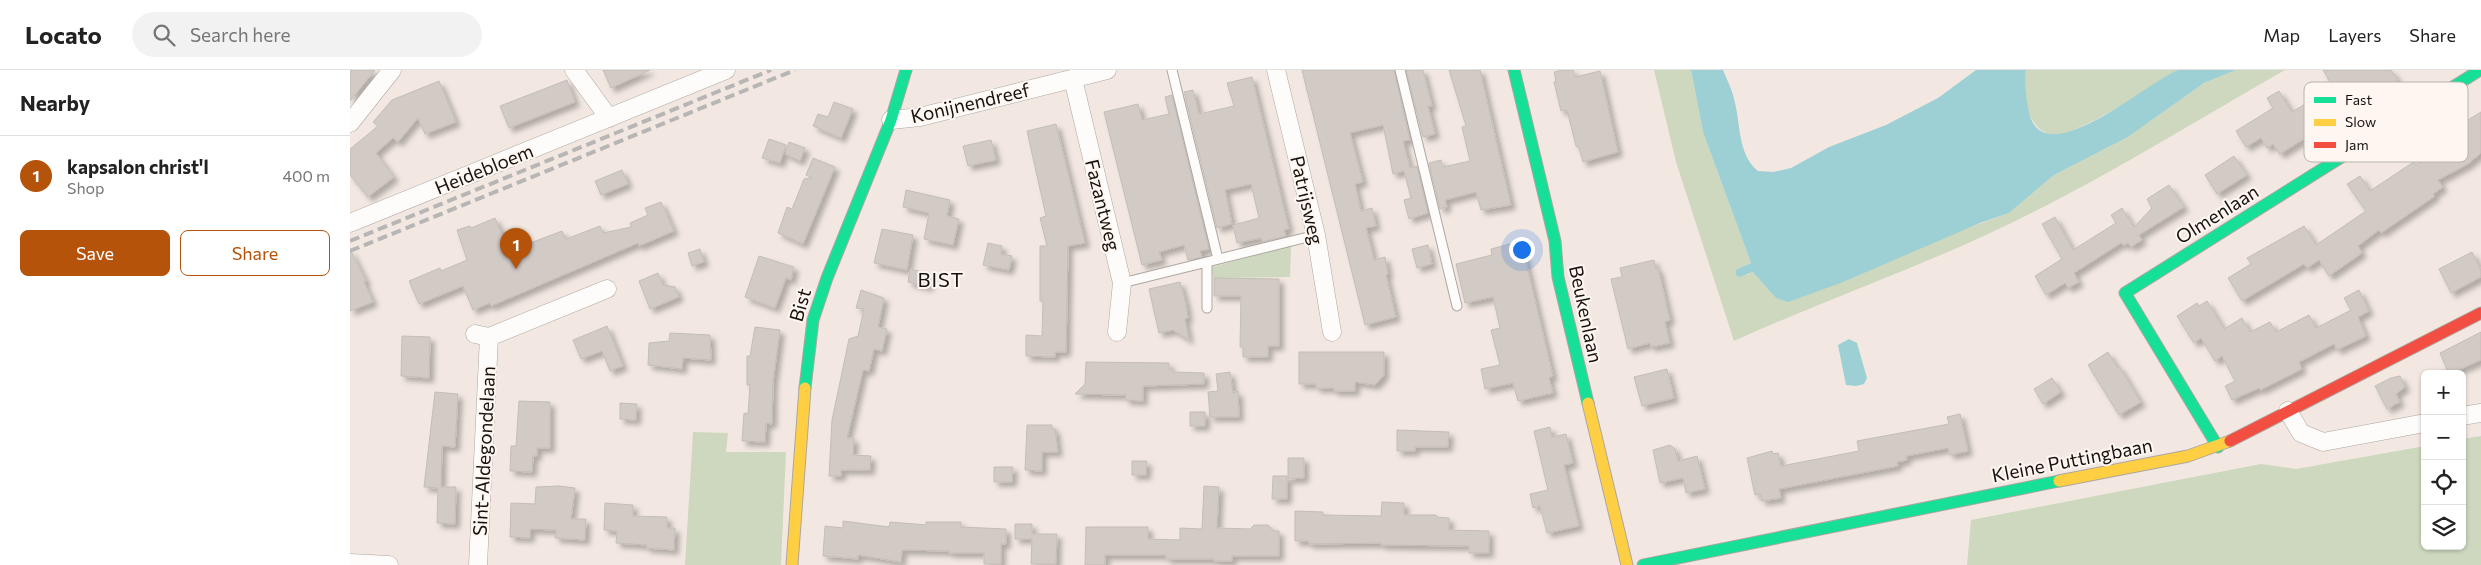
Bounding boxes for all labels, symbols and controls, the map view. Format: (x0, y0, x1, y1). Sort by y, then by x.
search box (132, 12, 482, 57)
text: Locato (25, 20, 102, 49)
icon: search (150, 21, 178, 49)
text: Search here (190, 23, 290, 46)
text: Map (2263, 24, 2300, 46)
text: Layers (2328, 24, 2381, 46)
text: Share (2409, 24, 2456, 46)
street label: Konijnendreef (908, 78, 1032, 127)
legend (2304, 82, 2468, 162)
text: Nearby (20, 90, 90, 115)
text: Fast (2345, 91, 2372, 108)
text: Slow (2345, 113, 2376, 130)
text: Jam (2345, 136, 2369, 153)
street label: Heidebloem (431, 138, 536, 199)
street label: Patrijsweg (1286, 153, 1329, 247)
text: kapsalon christ'l (67, 155, 209, 178)
street label: Fazantweg (1081, 157, 1126, 253)
text: 1 (32, 166, 40, 185)
text: 400 m (282, 166, 330, 185)
text: Shop (67, 178, 105, 197)
street label: Olmenlaan (2171, 179, 2262, 248)
pin: 1 (500, 228, 532, 269)
button: Save (20, 230, 170, 276)
button: Share (180, 230, 330, 276)
your location (1509, 237, 1535, 263)
street label: Beukenlaan (1565, 263, 1608, 365)
district label: BIST (918, 267, 964, 291)
street label: Bist (784, 285, 815, 324)
street label: Sint-Aldegondelaan (468, 365, 499, 537)
map controls (2421, 370, 2466, 550)
button: + (2421, 370, 2466, 415)
button: − (2421, 415, 2466, 460)
street label: Kleine Puttingbaan (1990, 433, 2154, 486)
button: locate (2421, 460, 2466, 505)
button: layers (2421, 505, 2466, 550)

